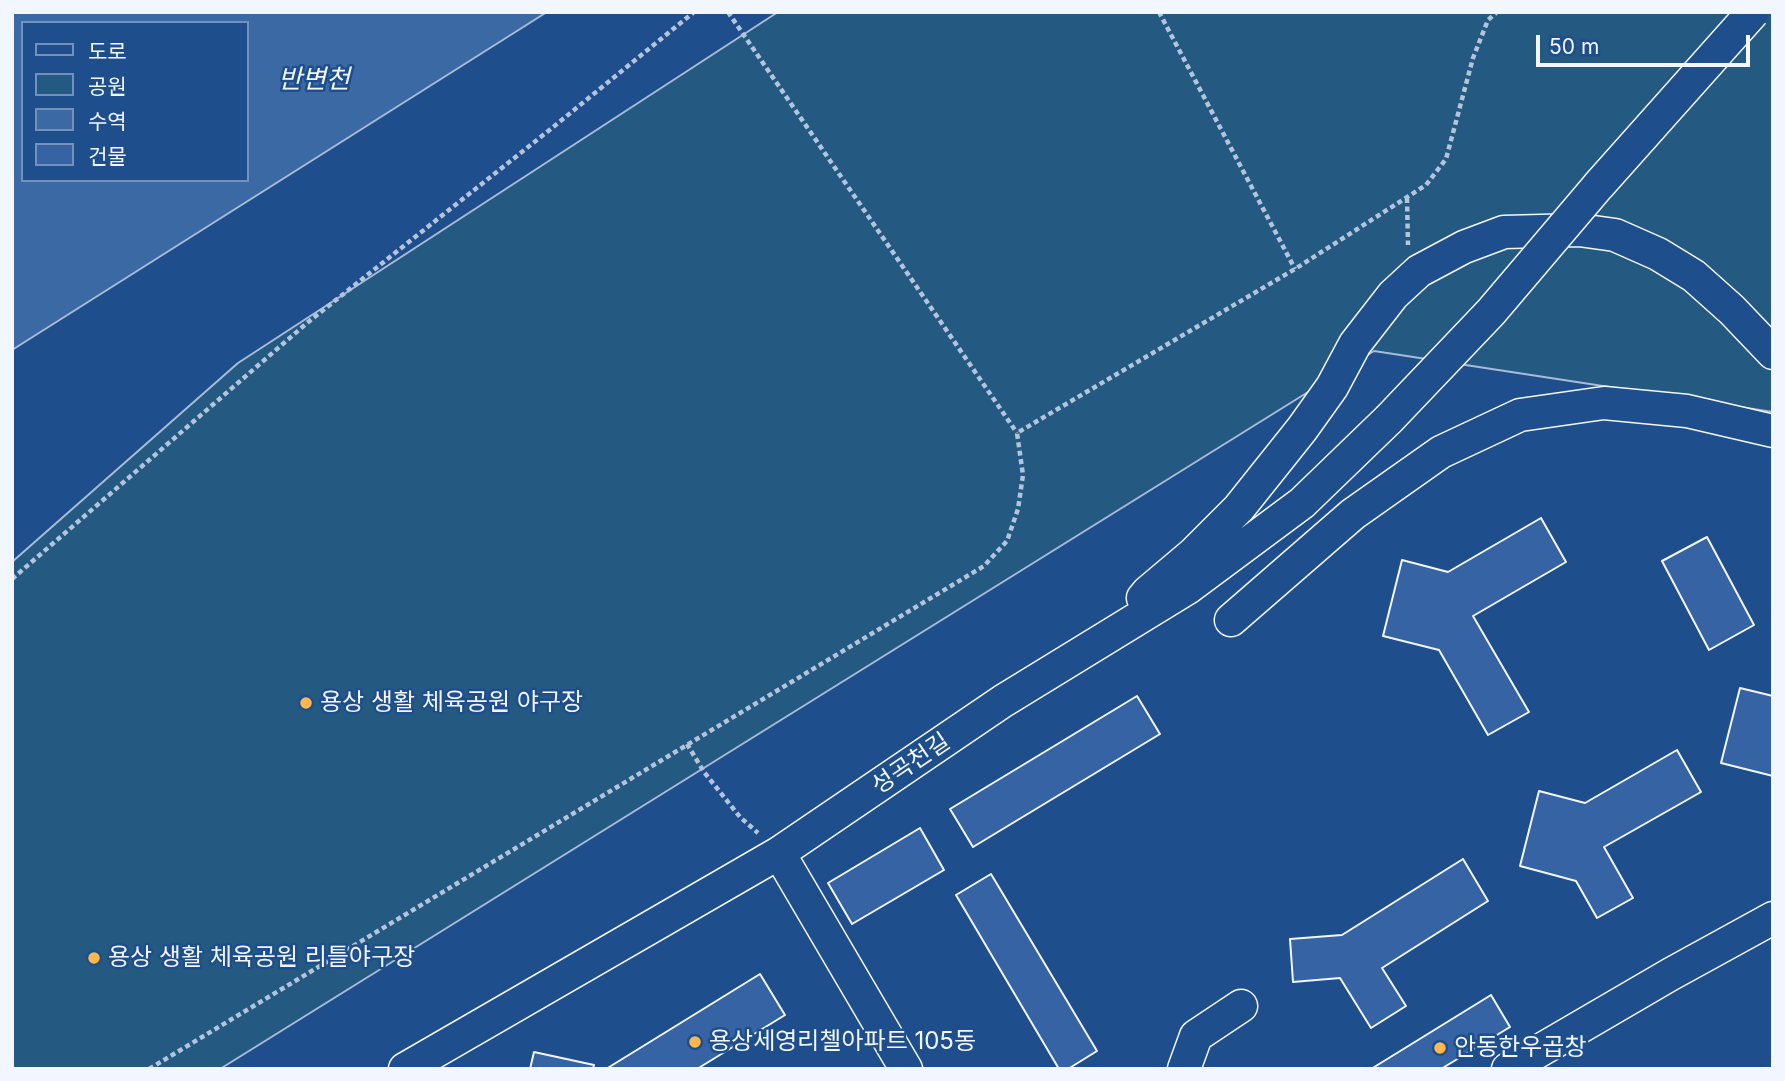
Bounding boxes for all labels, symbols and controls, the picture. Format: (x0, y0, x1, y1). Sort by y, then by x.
legend (21, 21, 248, 182)
scale bar (1540, 21, 1754, 65)
text: 50 m (1549, 34, 1599, 59)
text: 도로 (88, 39, 127, 64)
water label: 반변천 (278, 64, 350, 96)
text: 공원 (88, 74, 127, 99)
text: 수역 (88, 109, 127, 134)
text: 건물 (88, 144, 127, 169)
place label: 용상 생활 체육공원 야구장 (320, 689, 583, 717)
marker: 용상 생활 체육공원 야구장 (298, 695, 314, 711)
street label: 성곡천길 (866, 727, 956, 801)
place label: 용상 생활 체육공원 리틀야구장 (108, 944, 415, 972)
marker: 용상 생활 체육공원 리틀야구장 (86, 950, 102, 966)
place label: 용상세영리첼아파트 105동 (709, 1028, 976, 1056)
marker: 용상세영리첼아파트 105동 (687, 1034, 703, 1050)
place label: 안동한우곱창 (1454, 1034, 1586, 1062)
marker: 안동한우곱창 (1432, 1040, 1448, 1056)

